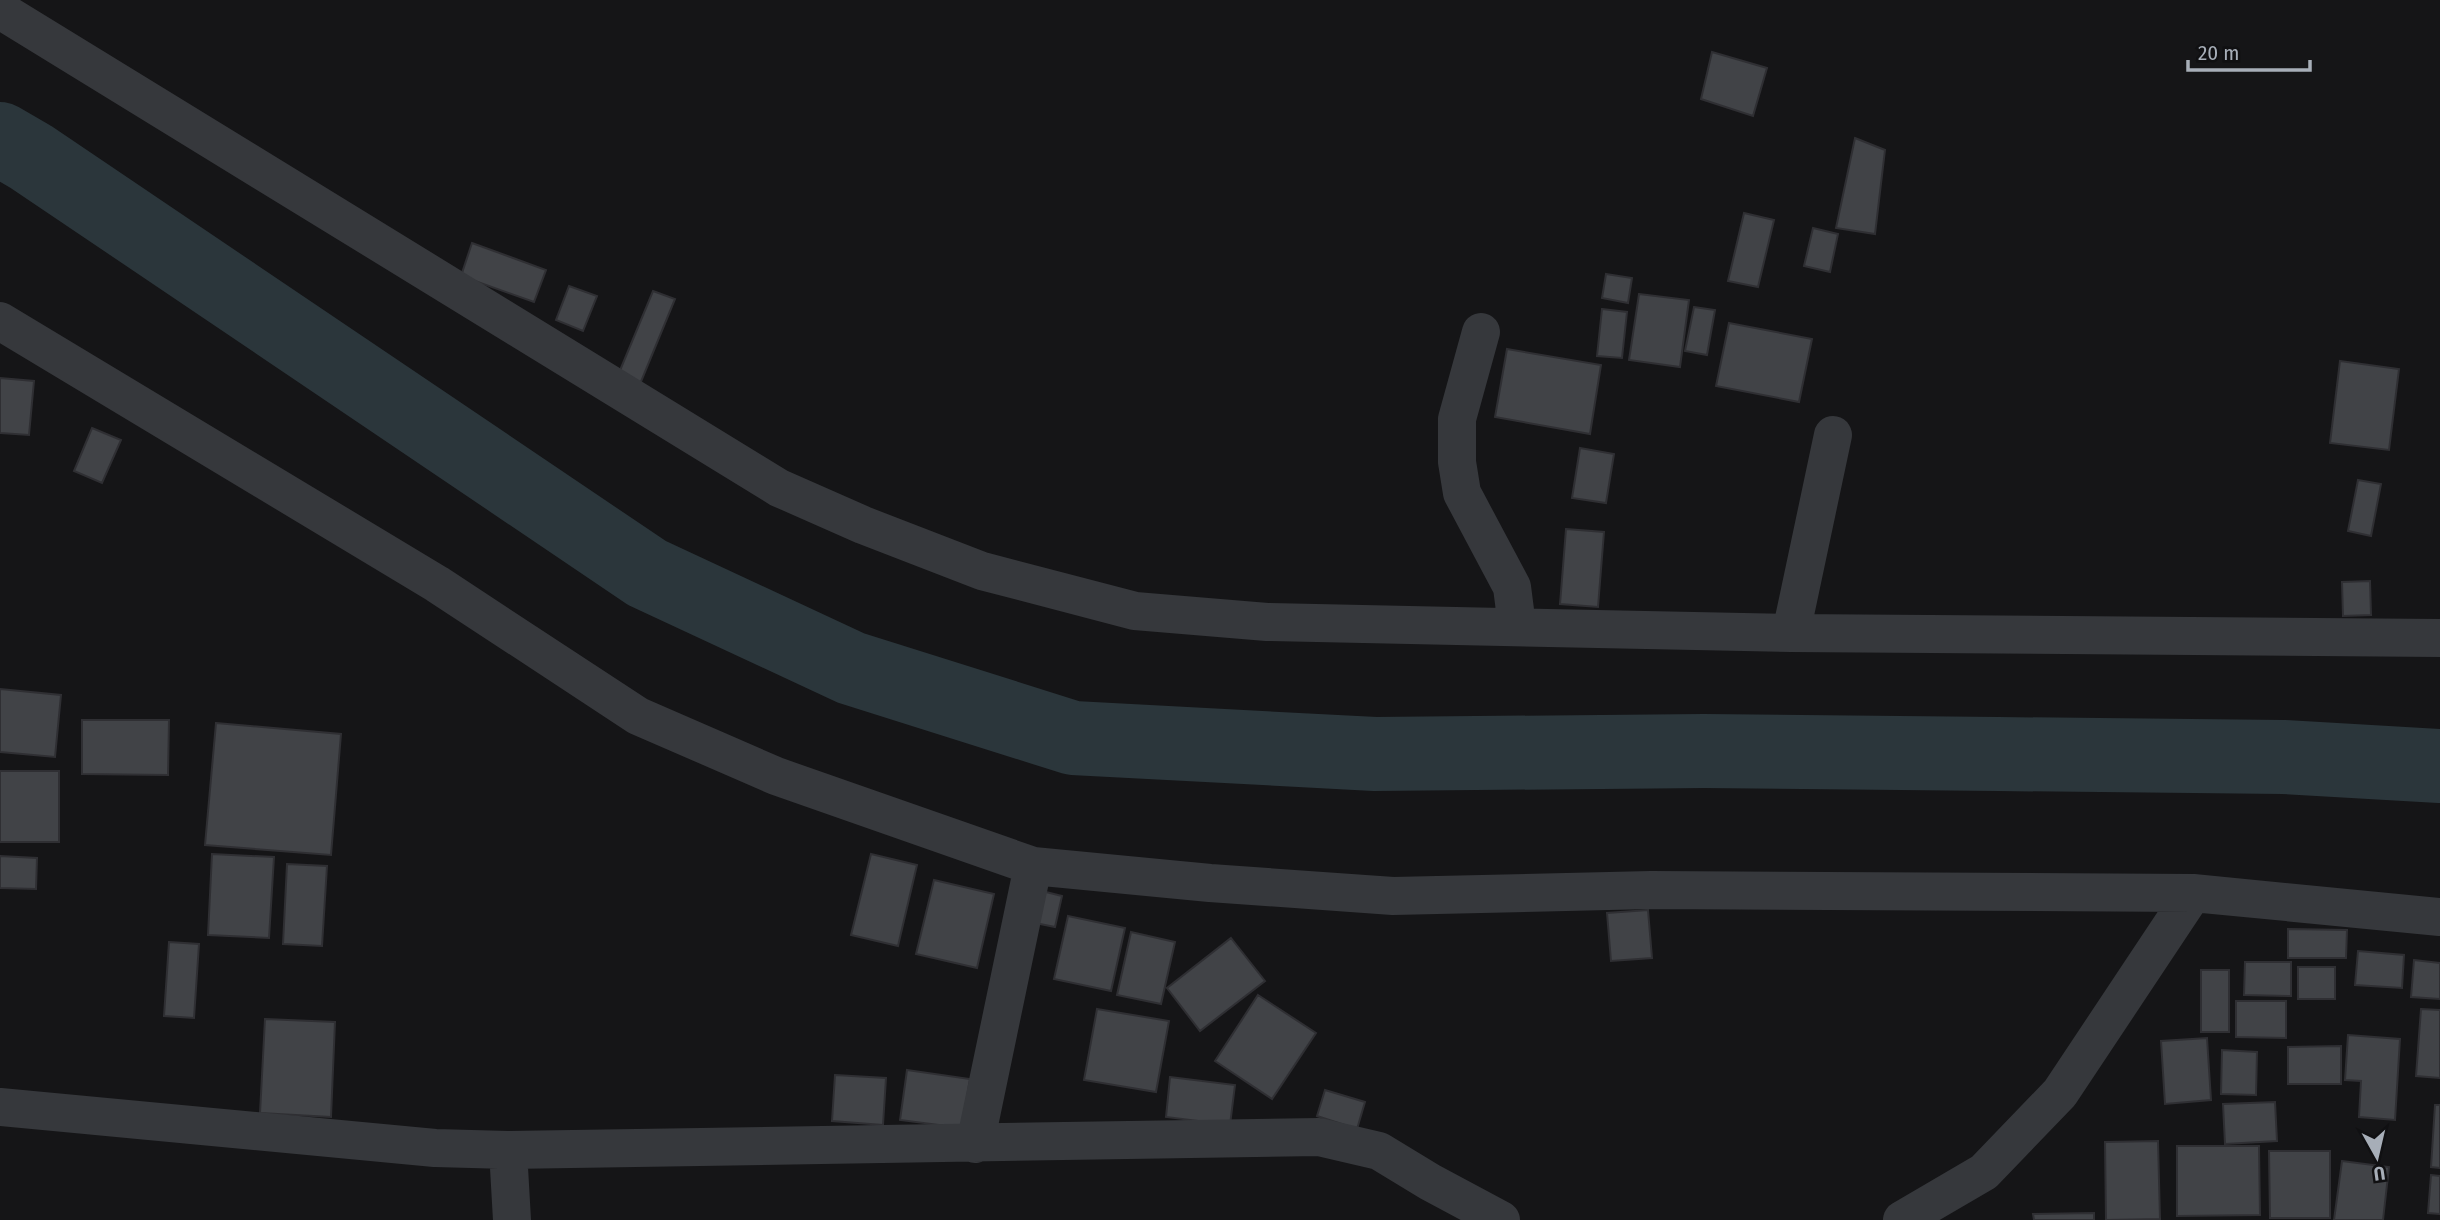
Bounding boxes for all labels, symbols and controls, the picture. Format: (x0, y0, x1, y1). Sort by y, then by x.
scale bar (2188, 28, 2310, 72)
text: 20 m (2198, 40, 2239, 66)
north arrow (2342, 1122, 2412, 1192)
text: U (2372, 1161, 2386, 1186)

